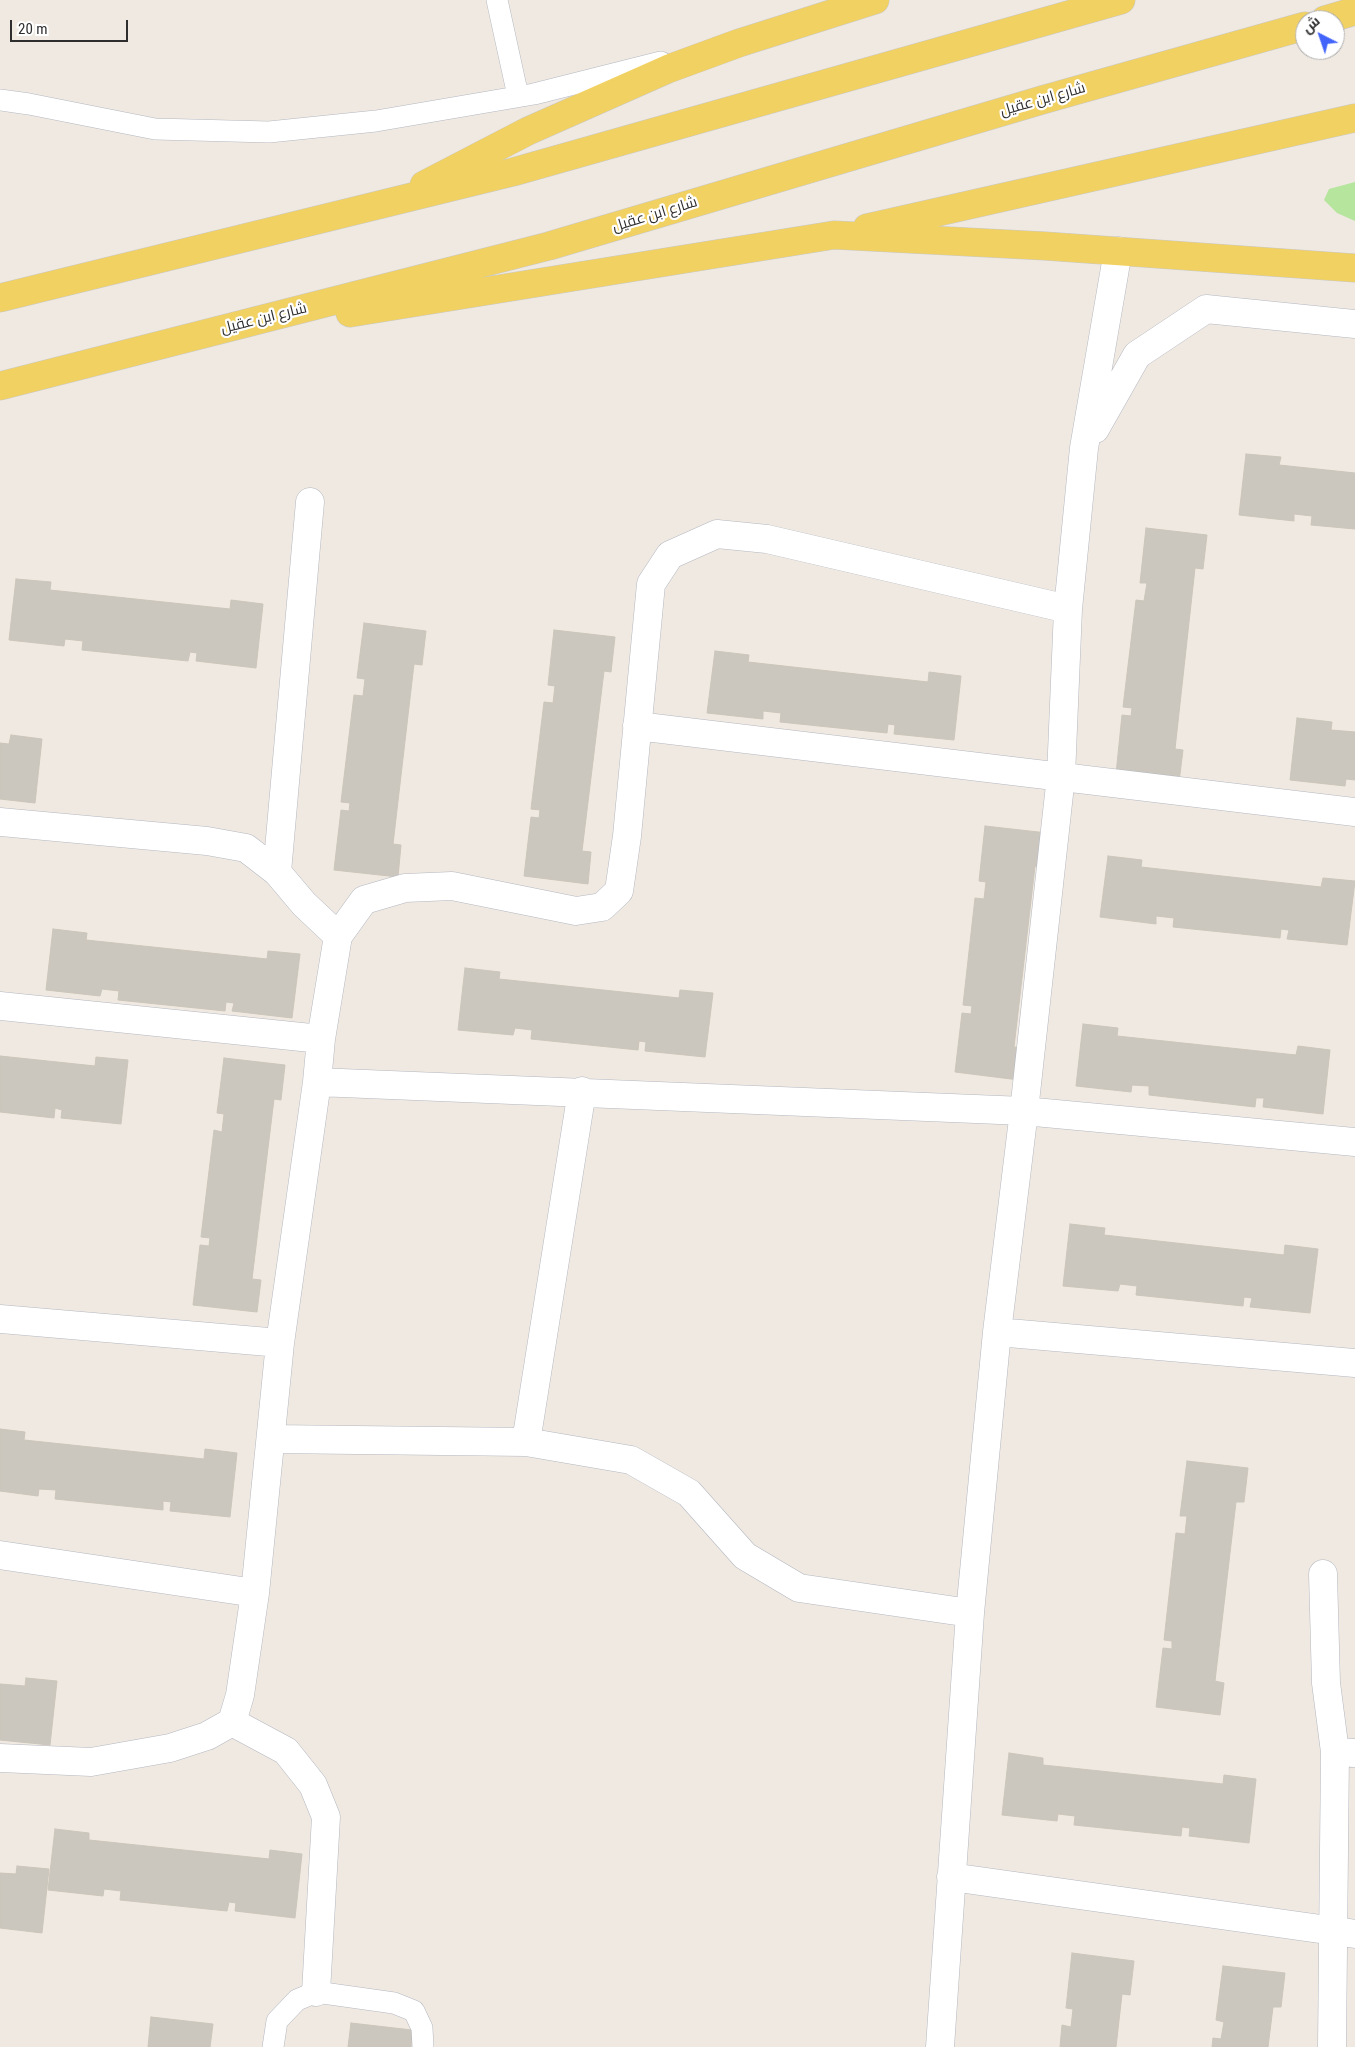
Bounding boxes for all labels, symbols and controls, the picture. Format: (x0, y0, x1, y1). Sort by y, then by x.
scale bar (12, 10, 130, 42)
north arrow (1295, 10, 1345, 60)
text: ش (1299, 13, 1323, 36)
text: 20 m (18, 20, 48, 38)
street label: شارع ابن عقيل (998, 79, 1088, 121)
street label: شارع ابن عقيل (610, 194, 700, 236)
street label: شارع ابن عقيل (219, 300, 309, 338)

